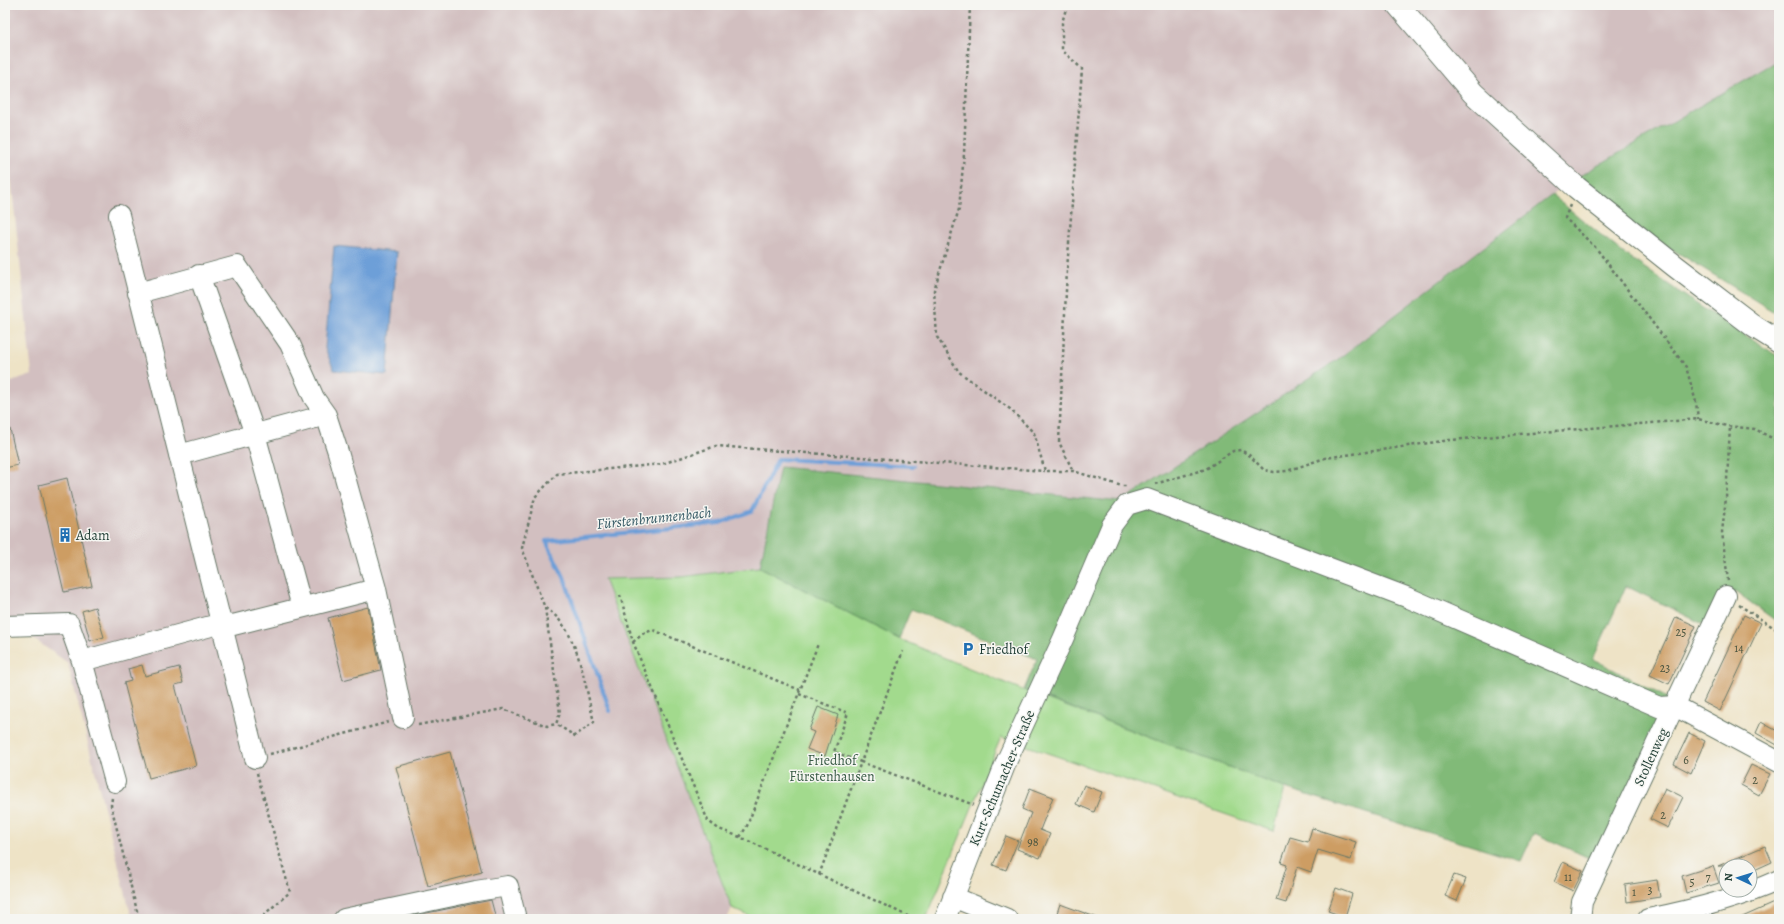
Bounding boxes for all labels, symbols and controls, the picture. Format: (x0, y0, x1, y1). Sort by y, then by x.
water label: Fürstenbrunnenbach (596, 502, 712, 534)
place label: Adam (75, 526, 110, 545)
building icon: Adam (57, 527, 73, 543)
house number: 25 (1676, 624, 1686, 640)
place label: Friedhof (979, 640, 1030, 659)
house number: 14 (1734, 640, 1744, 656)
parking icon: Friedhof (960, 641, 976, 657)
house number: 23 (1660, 660, 1670, 676)
street label: Kurt-Schumacher-Straße (965, 707, 1039, 849)
street label: Stollenweg (1629, 725, 1673, 789)
park label: Friedhof Fürstenhausen (789, 751, 875, 786)
house number: 6 (1683, 752, 1689, 768)
house number: 2 (1752, 772, 1758, 788)
house number: 2 (1660, 807, 1666, 823)
house number: 98 (1027, 834, 1039, 850)
north arrow (1718, 858, 1758, 898)
house number: 11 (1564, 869, 1572, 885)
house number: 7 (1705, 869, 1711, 885)
text: N (1721, 873, 1736, 882)
house number: 5 (1689, 874, 1695, 890)
house number: 3 (1648, 882, 1653, 898)
house number: 1 (1632, 884, 1636, 900)

